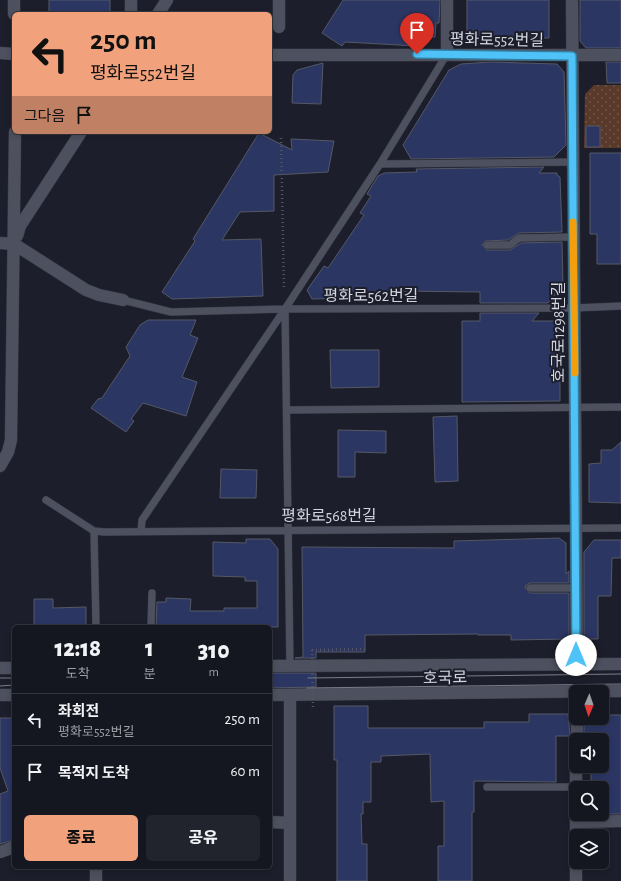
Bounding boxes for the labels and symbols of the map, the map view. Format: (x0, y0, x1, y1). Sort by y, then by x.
pin (400, 13, 434, 54)
street label: 평화로552번길 (450, 31, 544, 49)
street label: 호국로1298번길 (551, 281, 567, 383)
street label: 평화로562번길 (323, 288, 419, 304)
street label: 평화로568번길 (281, 508, 377, 524)
position arrow (555, 634, 597, 676)
street label: 호국로 (423, 670, 468, 686)
north arrow (569, 685, 609, 725)

